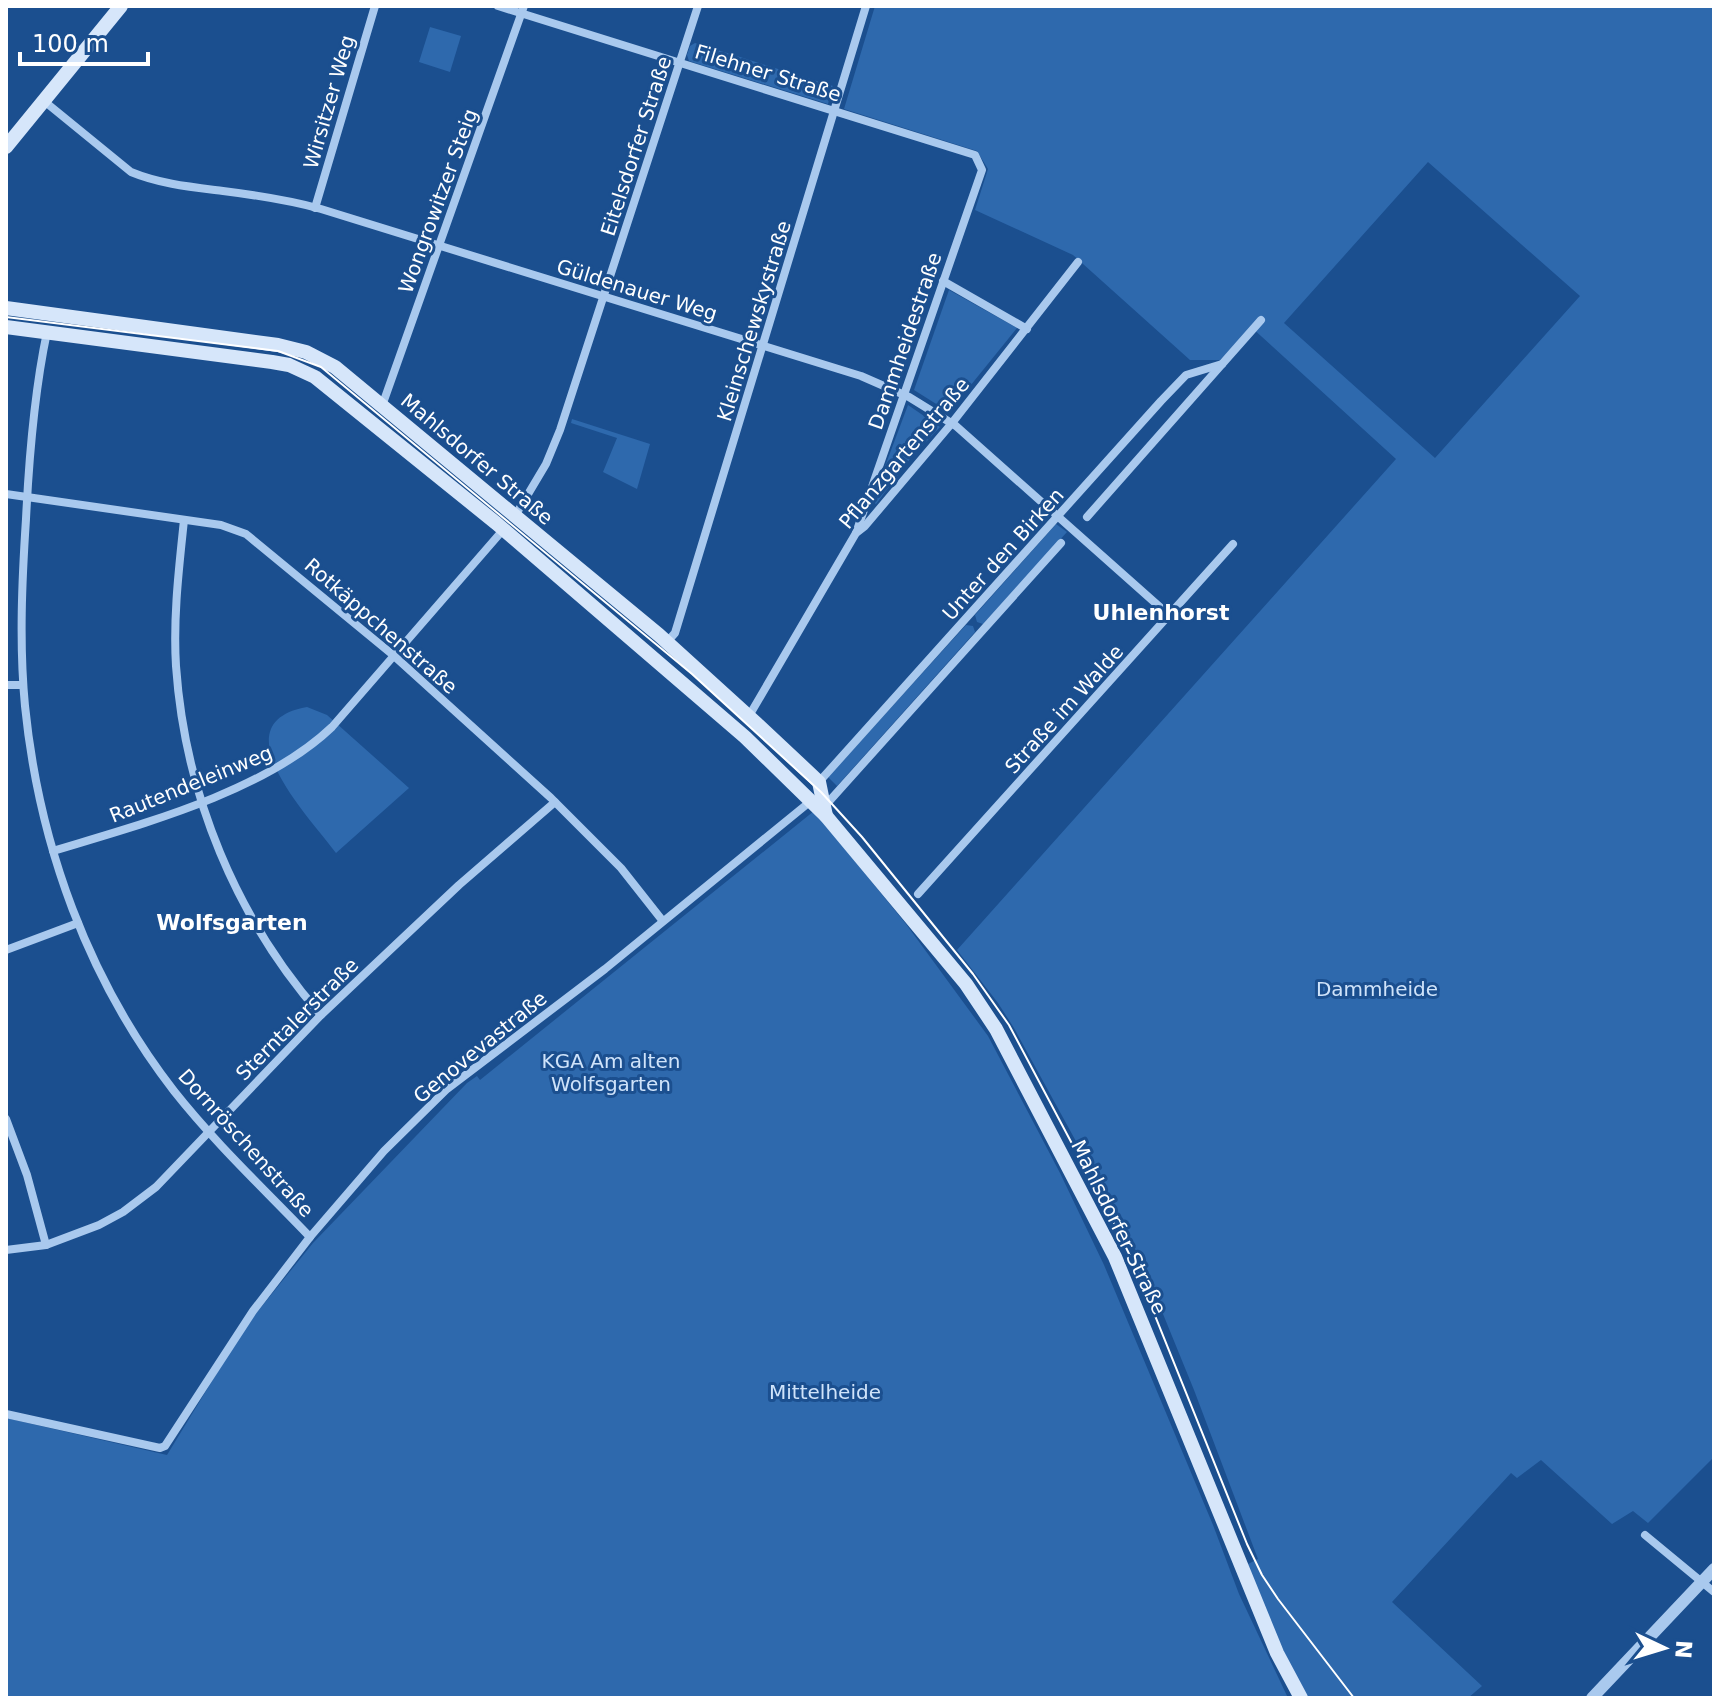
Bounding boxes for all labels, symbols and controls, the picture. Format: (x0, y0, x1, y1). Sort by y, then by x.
scale bar (20, 16, 148, 66)
text: 100 m (32, 30, 109, 58)
street label: Wirsitzer Weg (298, 32, 360, 172)
street label: Filehner Straße (692, 39, 844, 107)
street label: Eitelsdorfer Straße (596, 53, 676, 239)
street label: Wongrowitzer Steig (393, 106, 483, 296)
street label: Kleinschewskystraße (712, 218, 796, 424)
street label: Dammheidestraße (863, 249, 947, 433)
street label: Güldenauer Weg (554, 254, 720, 326)
street label: Pflanzgartenstraße (834, 373, 974, 533)
street label: Mahlsdorfer Straße (396, 388, 558, 530)
street label: Unter den Birken (937, 483, 1069, 625)
street label: Rotkäppchenstraße (300, 553, 462, 699)
district label: Uhlenhorst (1093, 600, 1230, 625)
street label: Straße im Walde (1000, 640, 1128, 778)
street label: Rautendeleinweg (106, 740, 276, 828)
district label: Wolfsgarten (156, 910, 308, 935)
street label: Sterntalerstraße (231, 953, 363, 1085)
park label: Dammheide (1316, 977, 1438, 1001)
street label: Genovevastraße (408, 986, 552, 1108)
park label: KGA Am alten Wolfsgarten (542, 1049, 680, 1096)
street label: Dornröschenstraße (173, 1064, 319, 1222)
street label: Mahlsdorfer Straße (1066, 1136, 1172, 1318)
park label: Mittelheide (769, 1380, 881, 1404)
north arrow (1624, 1608, 1704, 1688)
text: N (1670, 1639, 1697, 1659)

